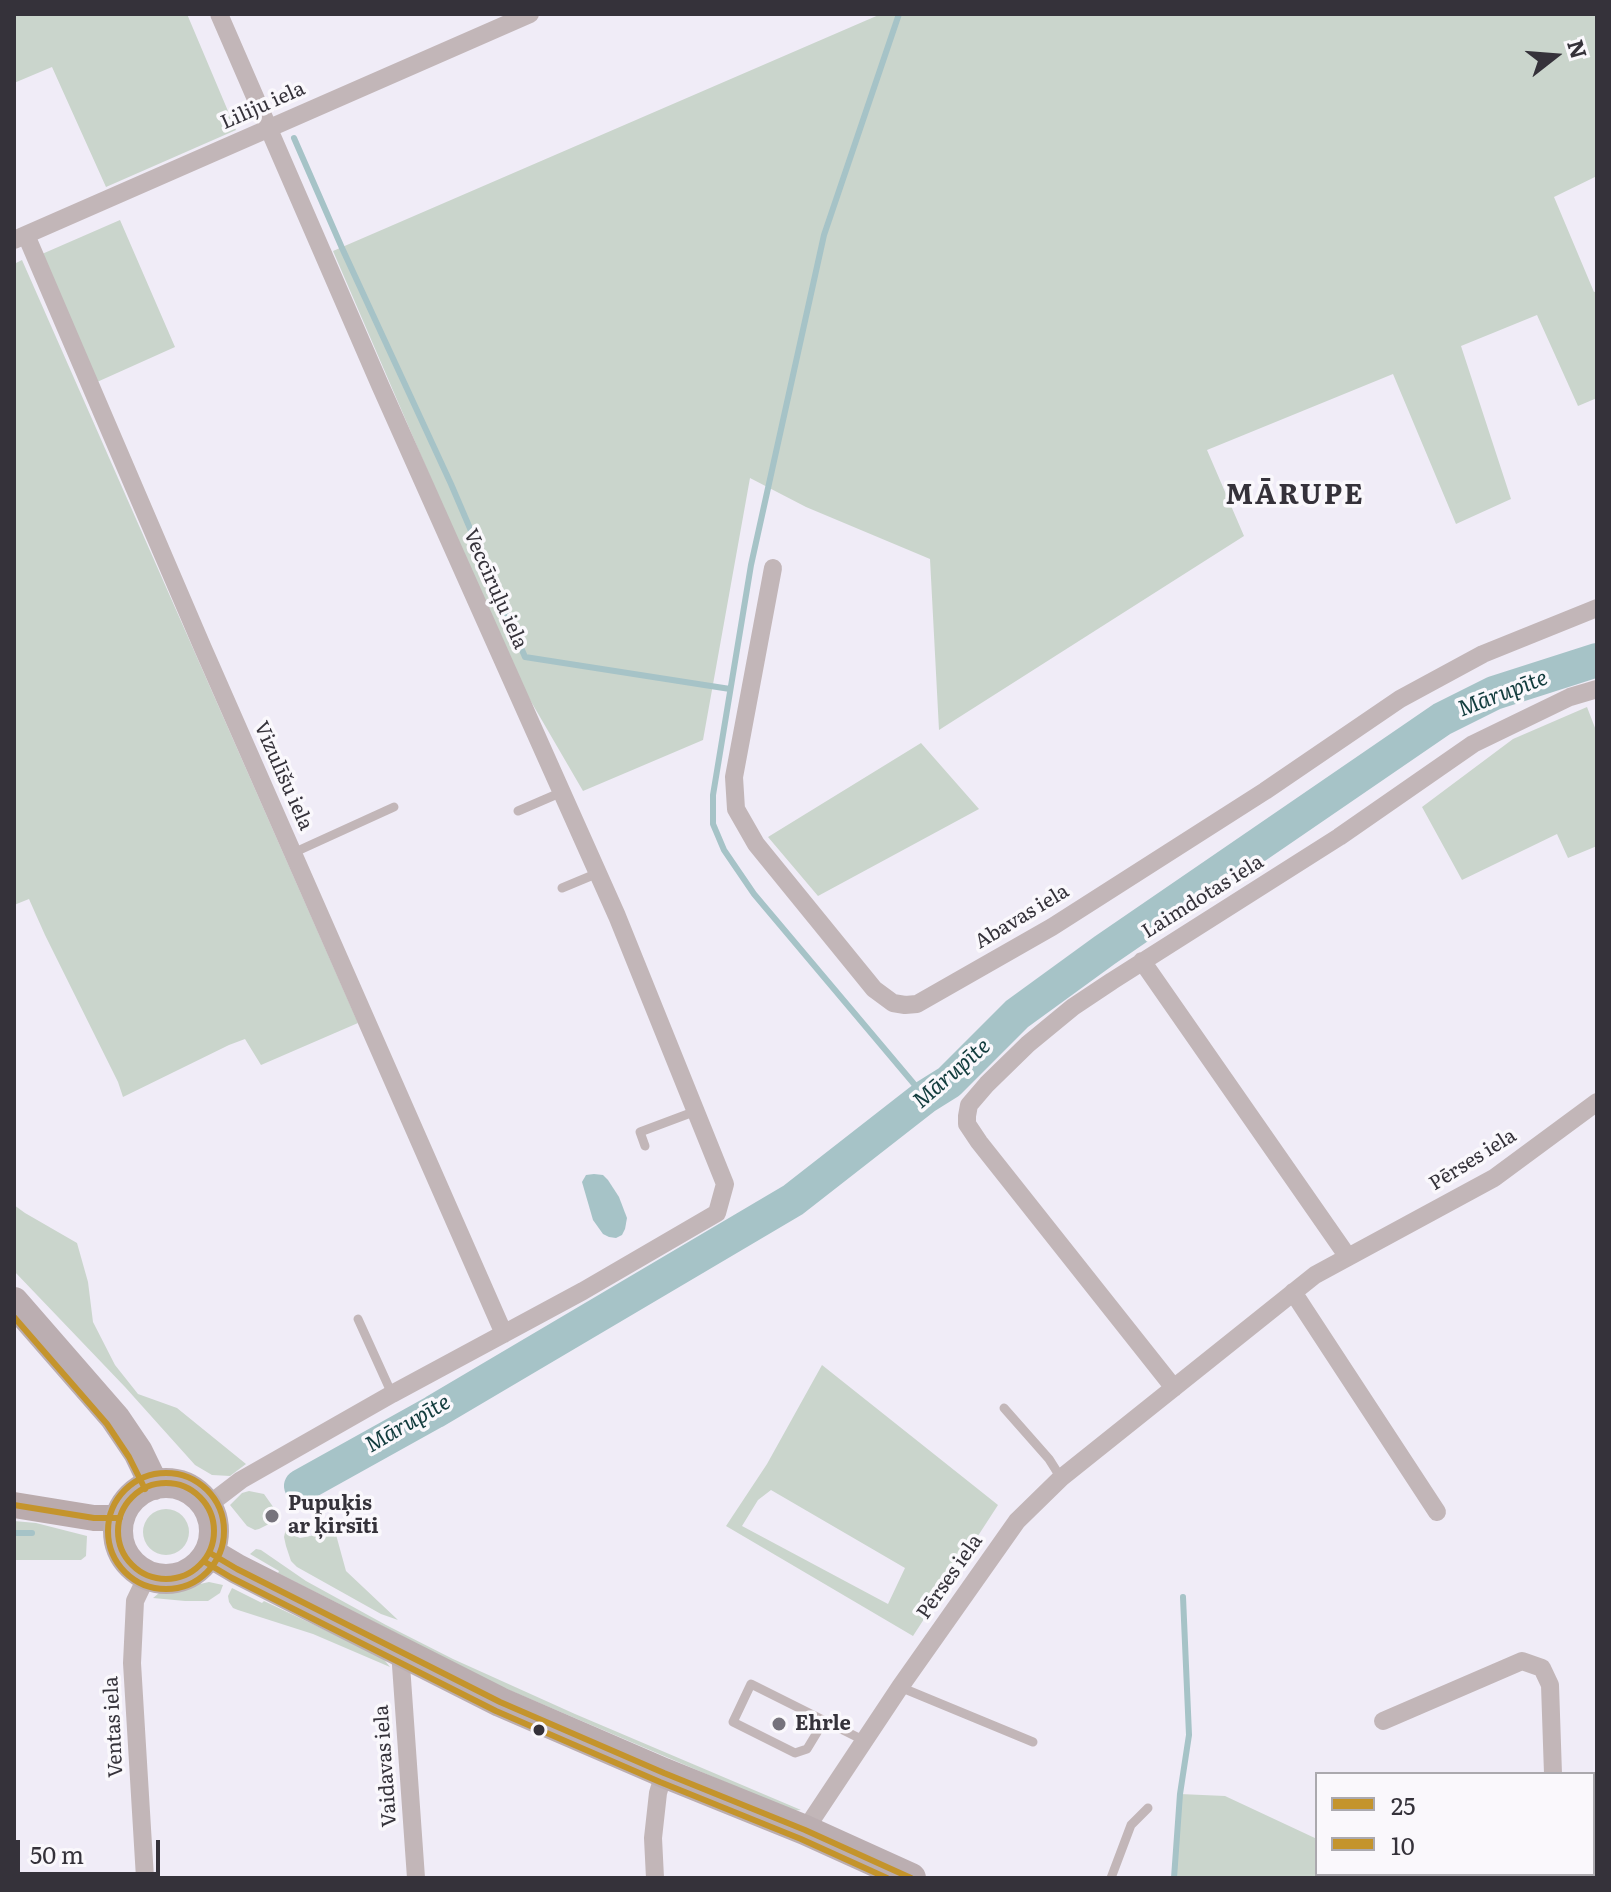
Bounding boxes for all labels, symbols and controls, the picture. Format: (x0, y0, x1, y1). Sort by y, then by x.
north arrow (1515, 16, 1595, 96)
text: N (1560, 35, 1597, 62)
street label: Liliju iela (217, 77, 309, 135)
district label: MĀRUPE (1225, 479, 1365, 513)
street label: Veccīruļu iela (458, 525, 532, 653)
water label: Mārupīte (1455, 665, 1551, 723)
street label: Vizulīšu iela (248, 718, 318, 834)
street label: Laimdotas iela (1138, 850, 1268, 944)
street label: Abavas iela (970, 879, 1074, 955)
water label: Mārupīte (908, 1033, 996, 1115)
street label: Pērses iela (1425, 1124, 1521, 1196)
water label: Mārupīte (361, 1389, 455, 1459)
place label: Pupuķis ar ķirsīti (288, 1492, 379, 1539)
marker: Pupuķis ar ķirsīti (263, 1507, 281, 1525)
street label: Pērses iela (912, 1530, 988, 1624)
street label: Ventas iela (99, 1676, 129, 1778)
street label: Vaidavas iela (370, 1704, 402, 1828)
place label: Ehrle (795, 1712, 851, 1736)
marker: Ehrle (770, 1715, 788, 1733)
unlabelled marker (531, 1722, 547, 1738)
legend (1315, 1772, 1595, 1876)
text: 25 (1391, 1787, 1415, 1822)
scale bar (20, 1824, 164, 1874)
text: 10 (1391, 1827, 1415, 1862)
text: 50 m (30, 1836, 84, 1871)

